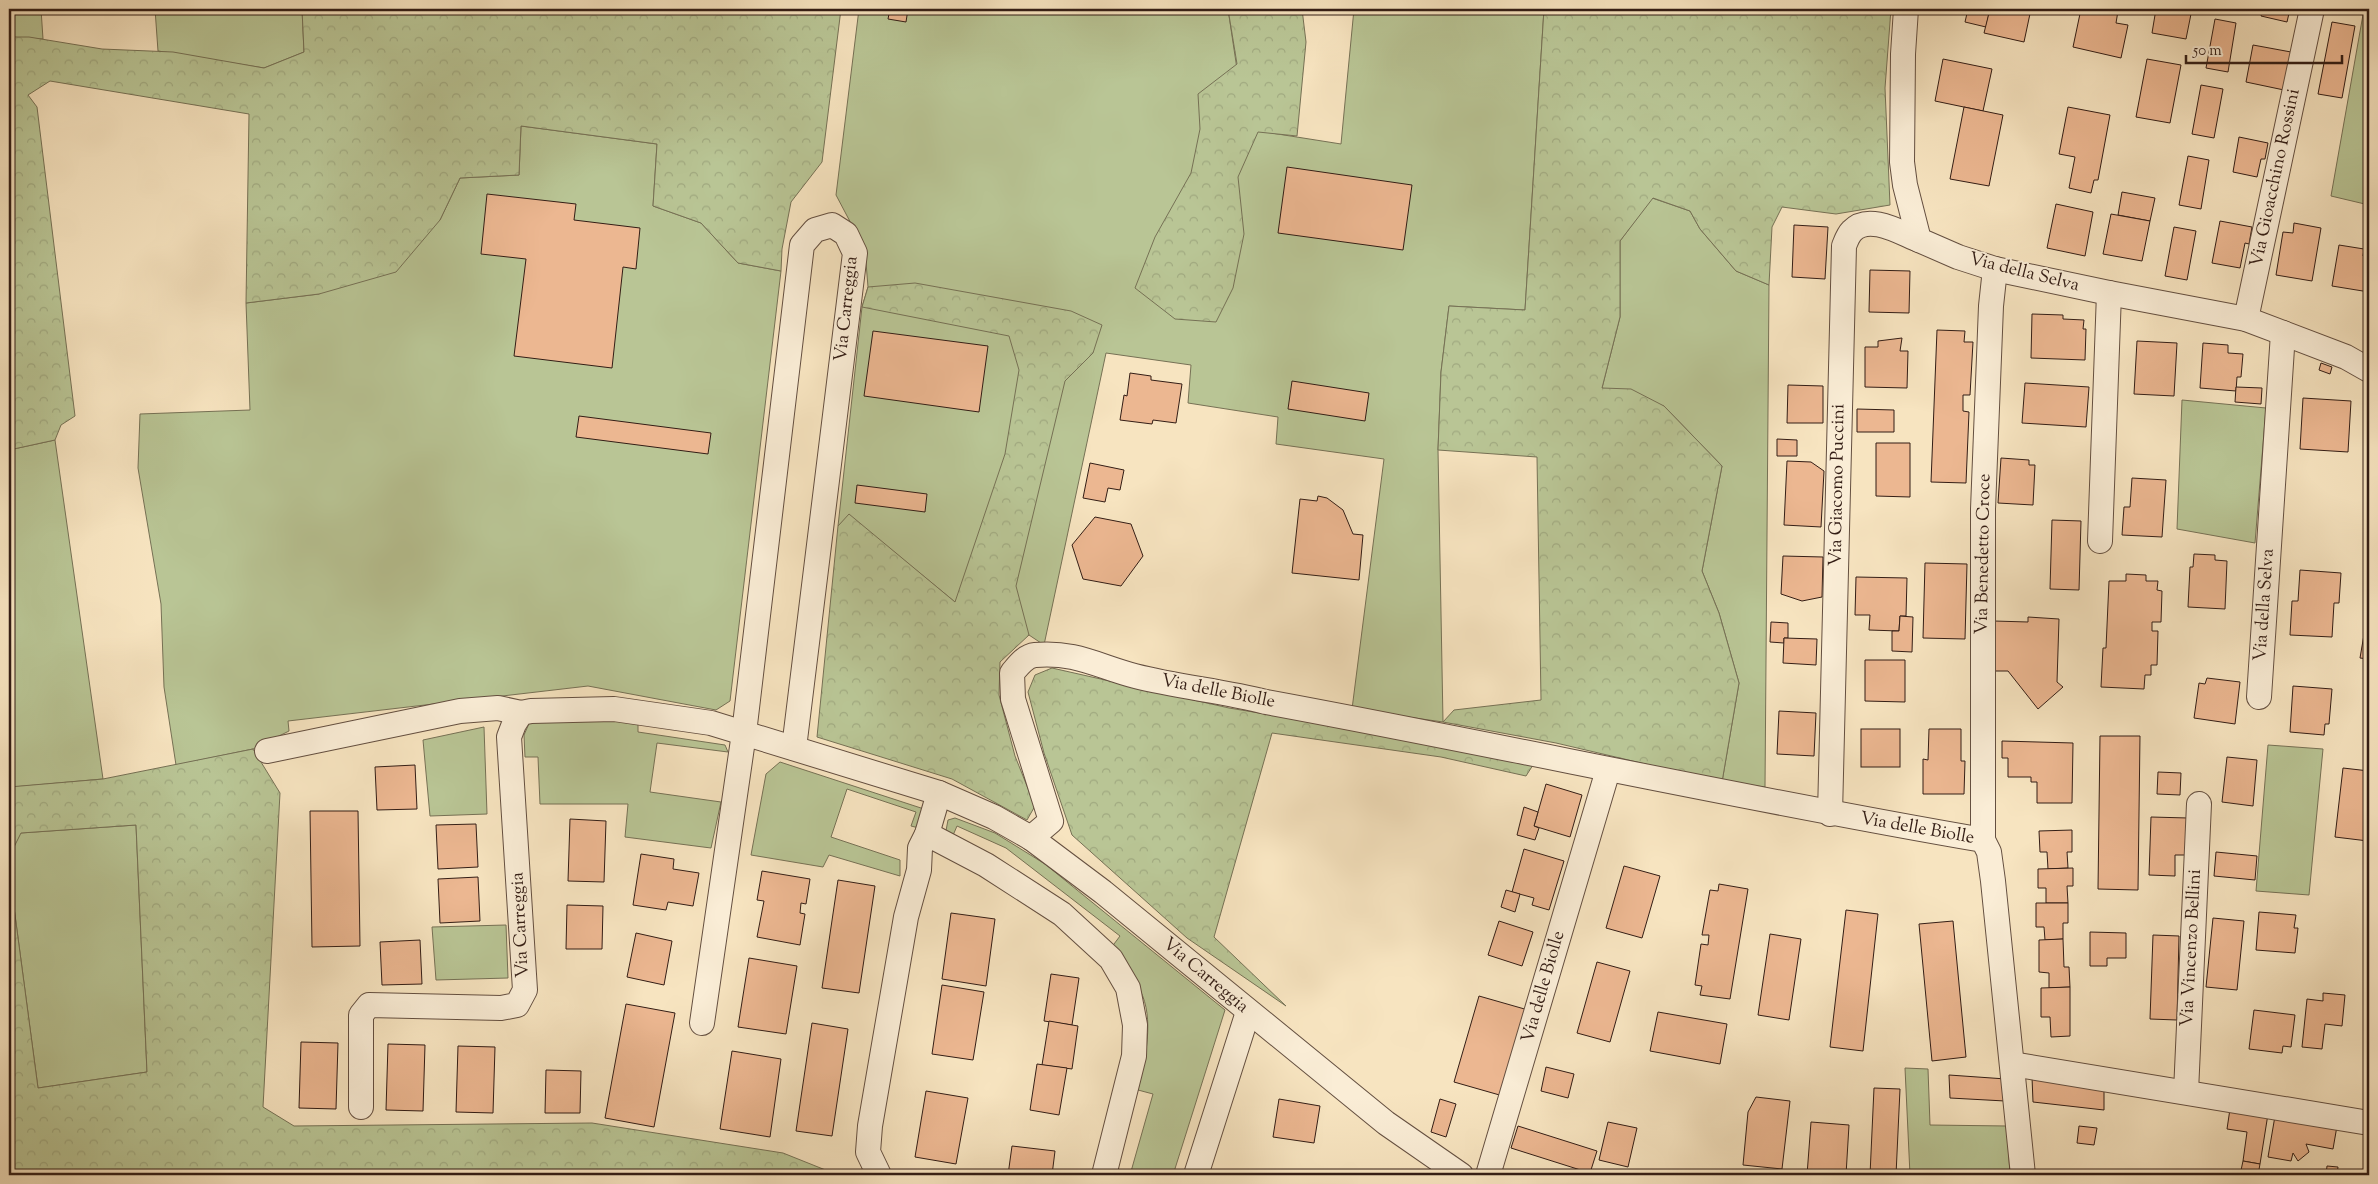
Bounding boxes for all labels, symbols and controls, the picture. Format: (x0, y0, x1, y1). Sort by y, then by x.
scale bar (2186, 32, 2342, 64)
text: 50 m (2192, 41, 2222, 62)
street label: Via Gioacchino Rossini (2244, 86, 2308, 270)
street label: Via della Selva (1966, 247, 2082, 299)
street label: Via Carreggia (829, 255, 865, 363)
street label: Via Giacomo Puccini (1824, 404, 1852, 566)
street label: Via Benedetto Croce (1970, 473, 1998, 635)
street label: Via della Selva (2248, 548, 2282, 662)
street label: Via delle Biolle (1159, 668, 1277, 716)
street label: Via delle Biolle (1858, 806, 1976, 852)
street label: Via Vincenzo Bellini (2175, 868, 2209, 1028)
street label: Via Carreggia (505, 871, 537, 979)
street label: Via delle Biolle (1516, 928, 1572, 1046)
street label: Via Carreggia (1156, 932, 1254, 1020)

